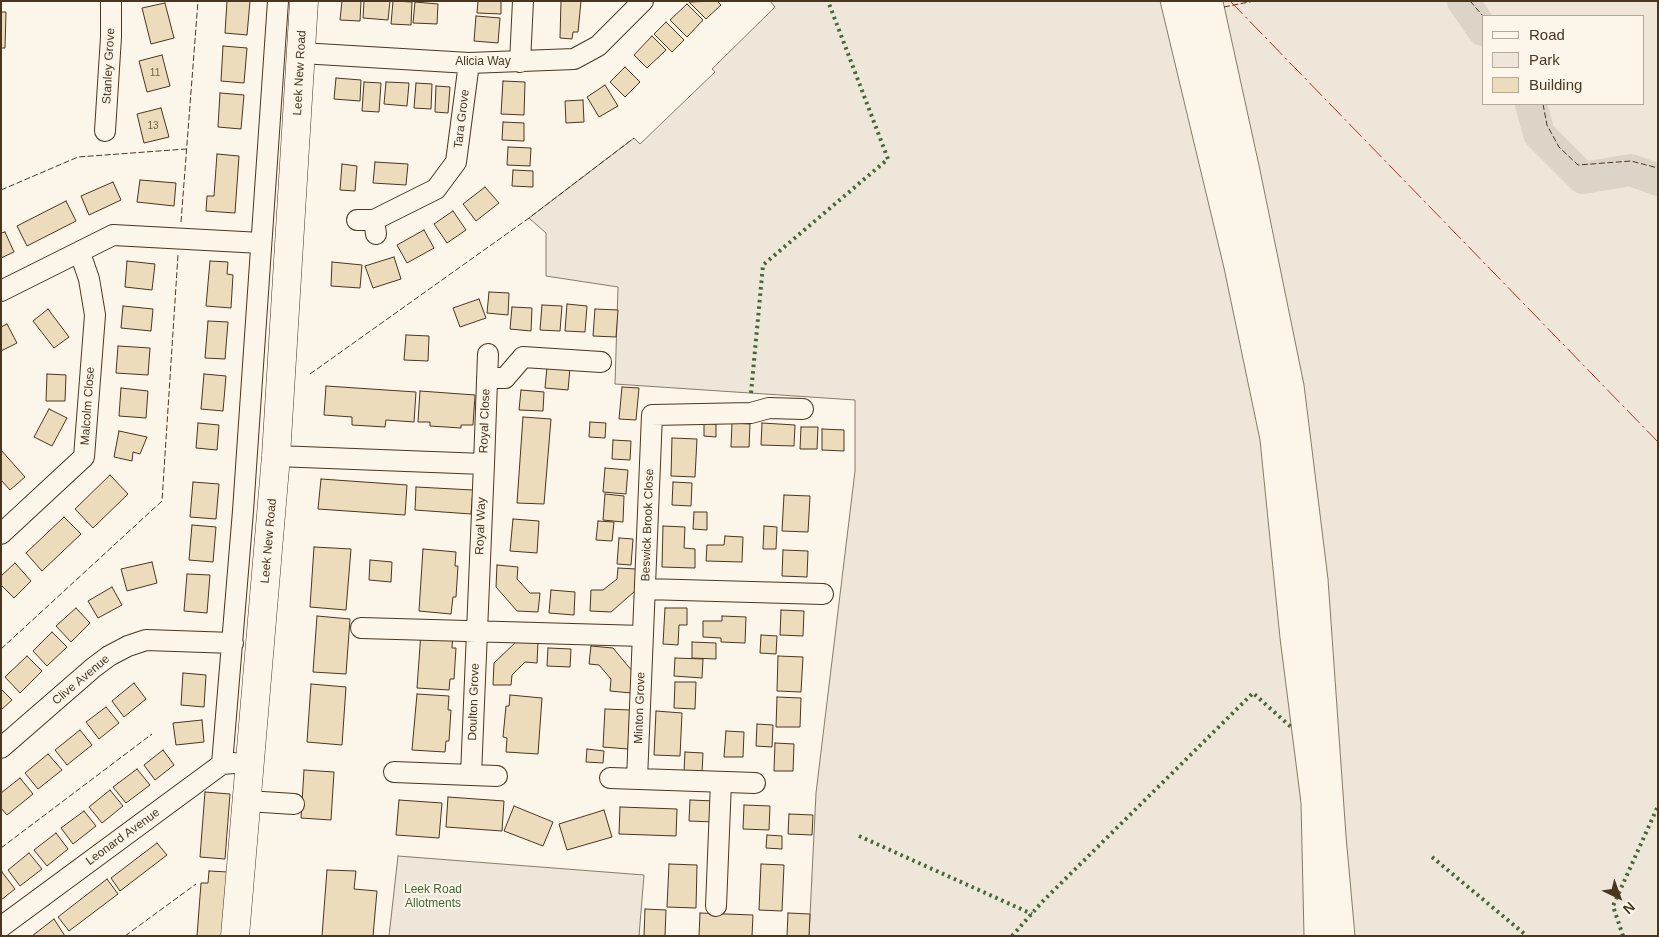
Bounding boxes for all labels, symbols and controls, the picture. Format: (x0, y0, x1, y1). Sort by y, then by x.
legend (1482, 15, 1644, 105)
text: Road (1529, 26, 1565, 43)
street label: Stanley Grove (100, 28, 118, 104)
street label: Leek New Road (291, 30, 309, 116)
text: Park (1529, 51, 1560, 68)
street label: Alicia Way (455, 55, 511, 69)
house number: 11 (150, 67, 160, 79)
text: Building (1529, 76, 1582, 93)
street label: Tara Grove (451, 89, 473, 149)
house number: 13 (147, 120, 159, 132)
street label: Malcolm Close (78, 366, 98, 446)
street label: Royal Close (477, 388, 493, 454)
street label: Beswick Brook Close (639, 468, 657, 582)
street label: Royal Way (473, 497, 489, 555)
street label: Leek New Road (258, 498, 280, 584)
street label: Clive Avenue (49, 652, 113, 708)
street label: Doulton Grove (465, 663, 483, 741)
street label: Minton Grove (632, 672, 648, 744)
street label: Leonard Avenue (83, 805, 163, 869)
north arrow (1594, 872, 1644, 922)
park label: Leek Road Allotments (404, 883, 462, 911)
text: N (1620, 899, 1638, 917)

